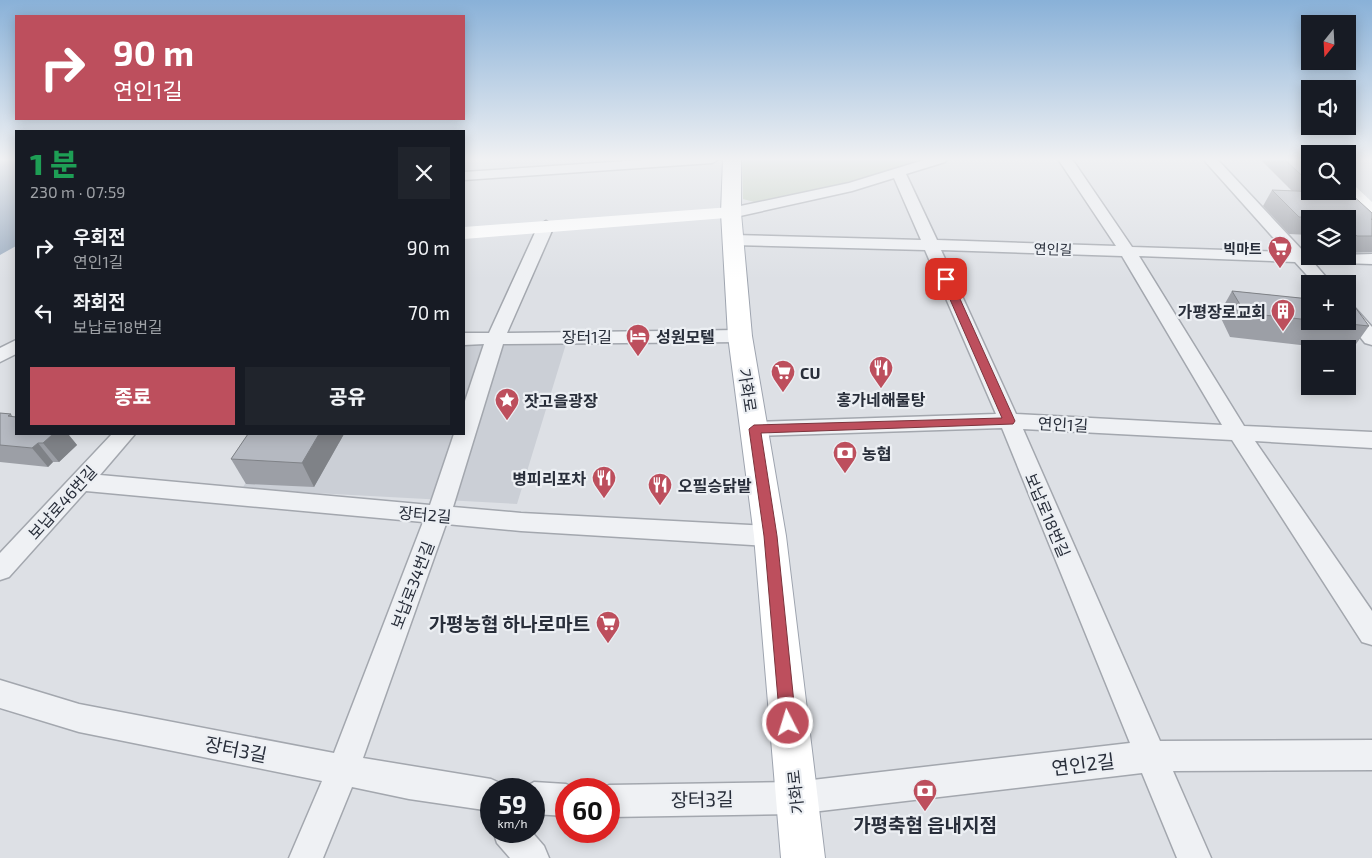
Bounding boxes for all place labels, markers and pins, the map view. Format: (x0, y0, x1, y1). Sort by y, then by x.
supermarket icon: 빅마트 (1267, 235, 1293, 269)
place label: 빅마트 (1223, 240, 1262, 257)
pin (925, 258, 967, 300)
building icon: 가평장로교회 (1270, 298, 1296, 332)
place label: 가평장로교회 (1178, 302, 1266, 321)
hotel icon: 성원모텔 (625, 323, 651, 357)
place label: 성원모텔 (656, 327, 715, 346)
restaurant icon: 홍가네해물탕 (868, 355, 894, 389)
supermarket icon: CU (770, 359, 796, 393)
place label: CU (800, 363, 820, 382)
place icon: 잣고을광장 (494, 387, 520, 421)
place label: 홍가네해물탕 (837, 390, 925, 409)
place label: 잣고을광장 (524, 391, 598, 410)
bank icon: 농협 (832, 440, 858, 474)
place label: 농협 (862, 444, 891, 463)
restaurant icon: 병피리포차 (591, 465, 617, 499)
place label: 병피리포차 (512, 469, 586, 488)
restaurant icon: 오필승닭발 (647, 472, 673, 506)
place label: 오필승닭발 (678, 476, 752, 495)
supermarket icon: 가평농협 하나로마트 (595, 610, 621, 644)
place label: 가평농협 하나로마트 (429, 612, 590, 635)
bank icon: 가평축협 읍내지점 (912, 778, 938, 812)
place label: 가평축협 읍내지점 (853, 813, 997, 836)

